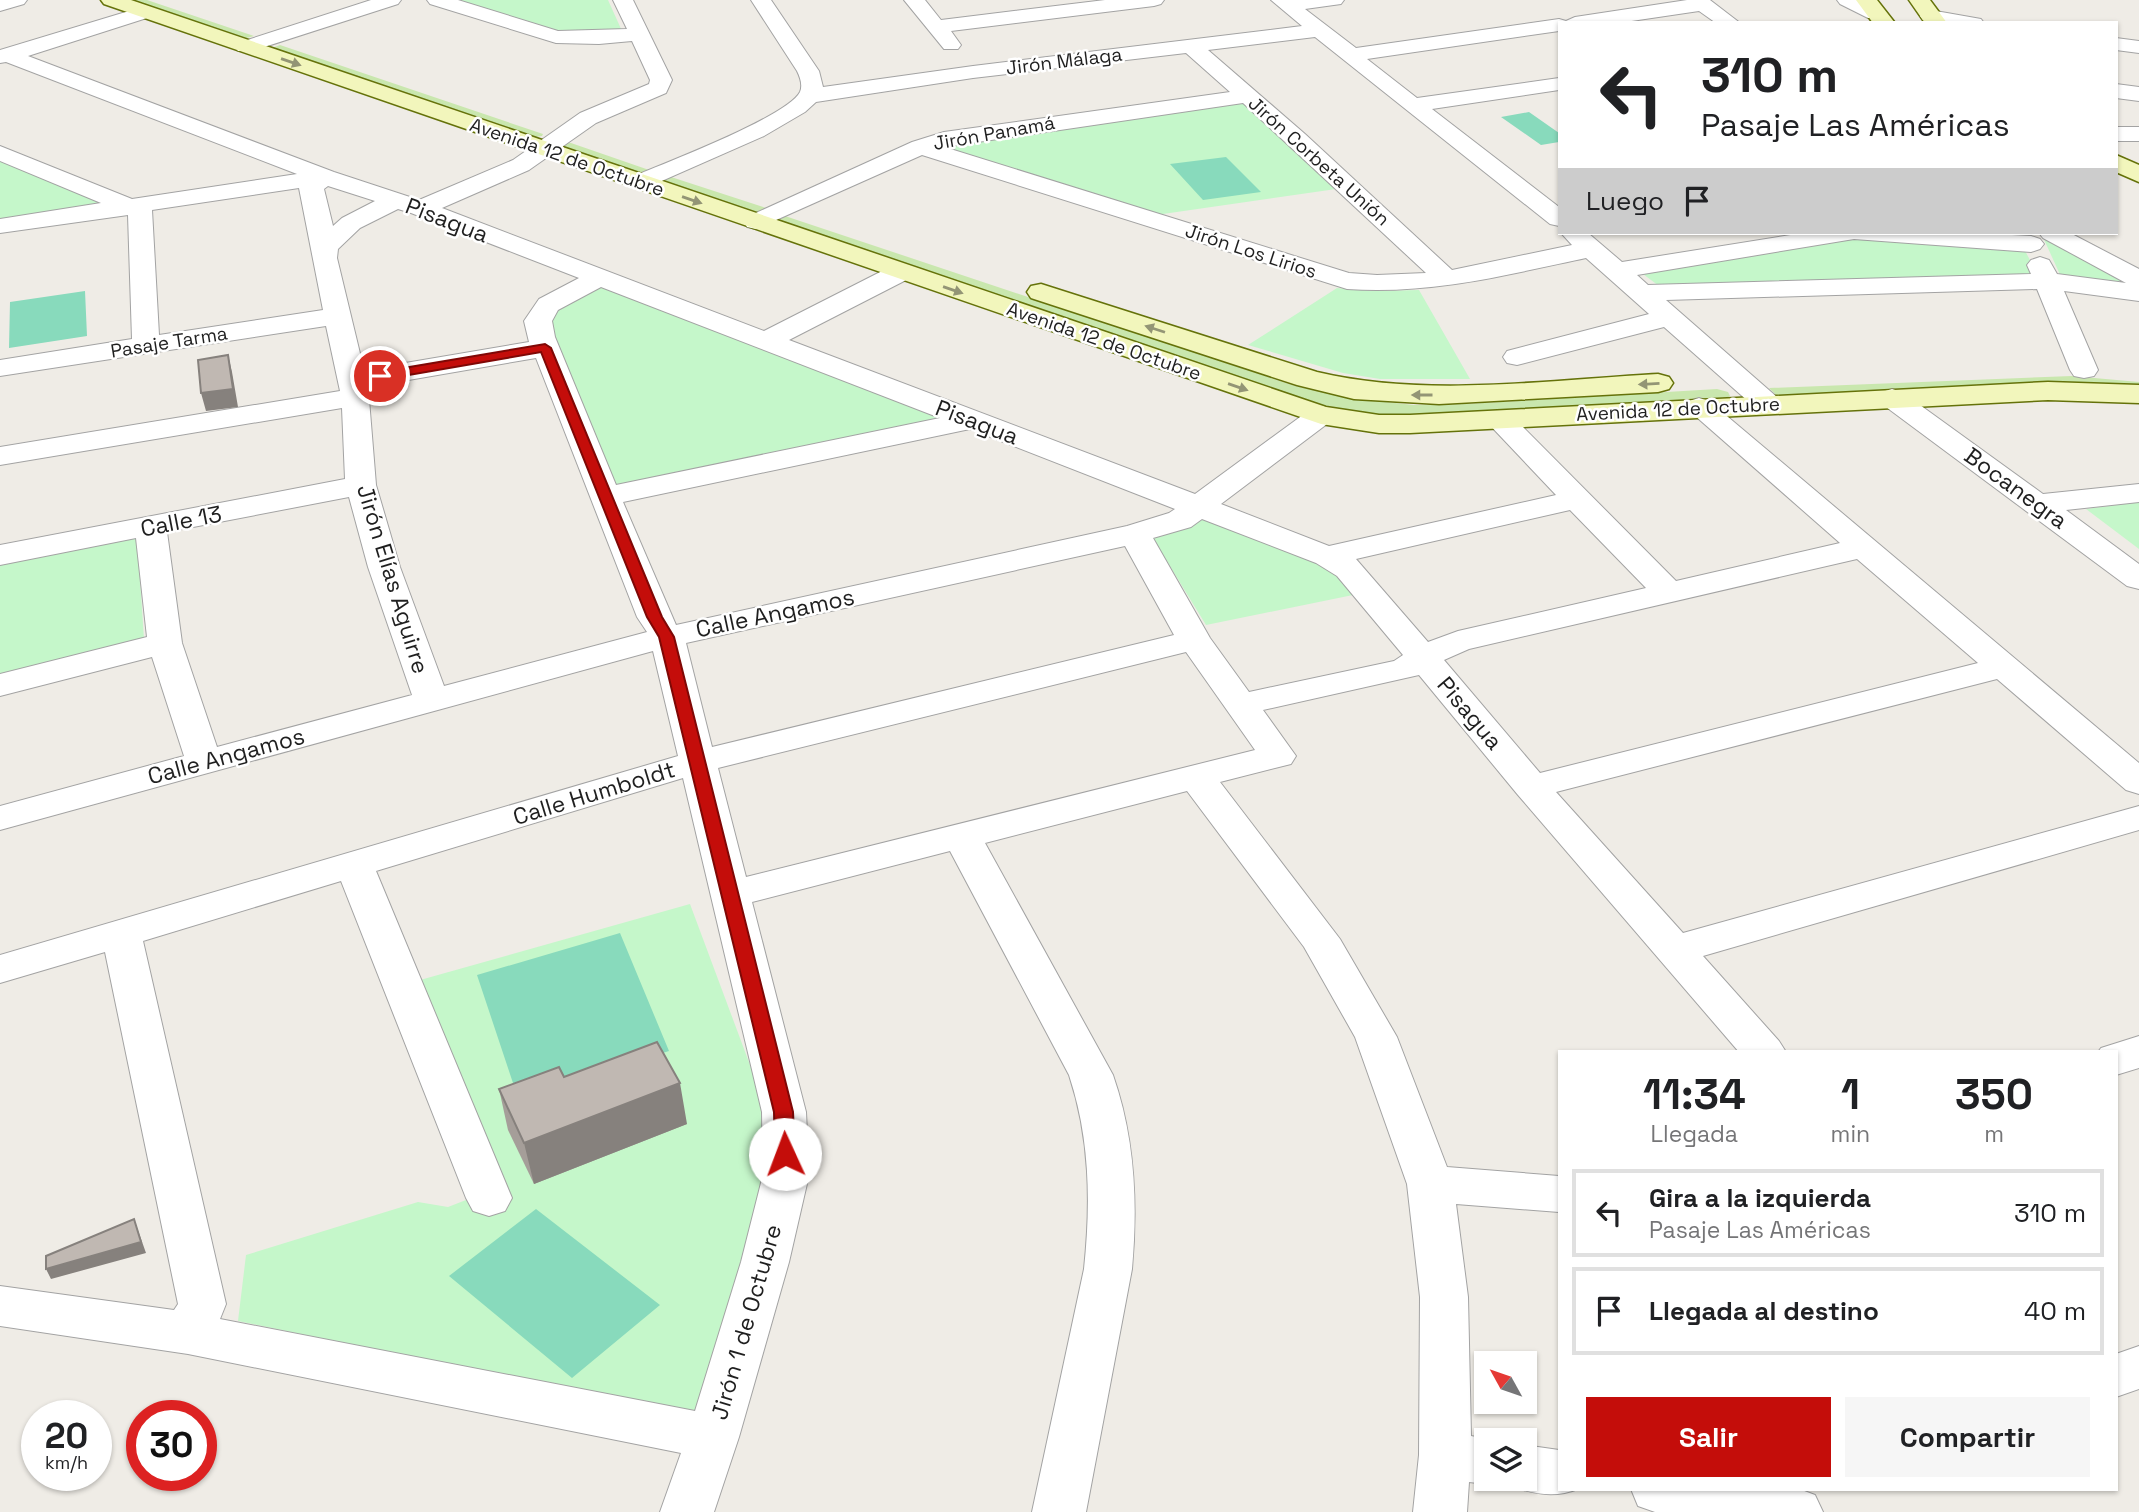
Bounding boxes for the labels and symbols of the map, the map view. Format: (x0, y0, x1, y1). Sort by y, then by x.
street label: Jirón Málaga (1004, 41, 1124, 81)
one-way arrow (281, 57, 302, 68)
street label: Jirón Corbeta Unión (1243, 91, 1395, 231)
street label: Jirón Panamá (931, 110, 1057, 156)
street label: Avenida 12 de Octubre (466, 112, 668, 202)
street label: Pisagua (401, 191, 493, 249)
one-way arrow (681, 195, 702, 206)
street label: Jirón Los Lirios (1182, 218, 1320, 284)
one-way arrow (943, 285, 964, 296)
street label: Avenida 12 de Octubre (1003, 296, 1205, 386)
street label: Pasaje Tarma (109, 320, 229, 364)
one-way arrow (1144, 324, 1165, 334)
pin (350, 346, 410, 406)
one-way arrow (1638, 378, 1660, 389)
one-way arrow (1228, 382, 1249, 393)
one-way arrow (1410, 389, 1432, 401)
street label: Avenida 12 de Octubre (1575, 391, 1781, 427)
street label: Pisagua (931, 393, 1023, 451)
street label: Bocanegra (1958, 440, 2074, 536)
street label: Jirón Elías Aguirre (350, 481, 436, 677)
street label: Calle 13 (138, 498, 224, 544)
street label: Calle Angamos (693, 582, 857, 644)
street label: Pisagua (1431, 670, 1509, 756)
street label: Calle Angamos (144, 721, 308, 791)
street label: Calle Humboldt (509, 754, 679, 832)
position arrow (748, 1117, 822, 1191)
street label: Jirón 1 de Octubre (704, 1221, 788, 1423)
north arrow (1474, 1351, 1536, 1414)
speed limit sign: 30 (126, 1400, 217, 1491)

